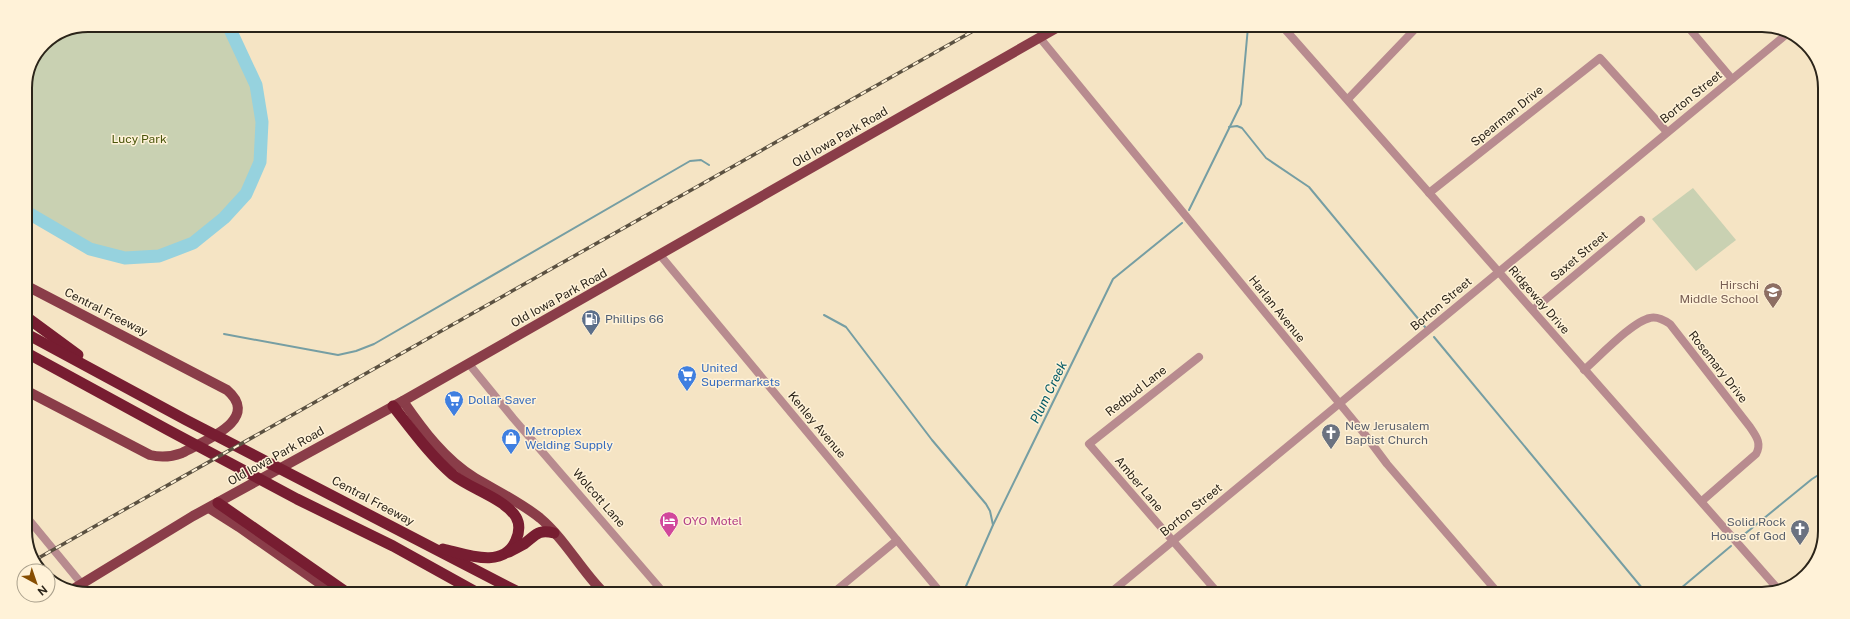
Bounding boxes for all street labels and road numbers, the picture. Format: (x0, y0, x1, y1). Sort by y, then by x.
street label: Borton Street (1657, 68, 1725, 126)
street label: Spearman Drive (1468, 83, 1546, 149)
street label: Old Iowa Park Road (790, 104, 890, 170)
street label: Saxet Street (1548, 228, 1611, 284)
street label: Ridgeway Drive (1506, 263, 1573, 337)
street label: Old Iowa Park Road (508, 266, 610, 330)
street label: Harlan Avenue (1246, 273, 1308, 345)
street label: Borton Street (1408, 274, 1475, 334)
street label: Central Freeway (62, 285, 150, 339)
street label: Rosemary Drive (1686, 328, 1751, 406)
street label: Redbud Lane (1103, 363, 1169, 419)
street label: Kenley Avenue (785, 389, 849, 461)
street label: Old Iowa Park Road (225, 424, 327, 488)
street label: Amber Lane (1112, 454, 1166, 515)
street label: Wolcott Lane (570, 466, 628, 530)
street label: Central Freeway (329, 473, 417, 529)
street label: Borton Street (1157, 481, 1225, 539)

